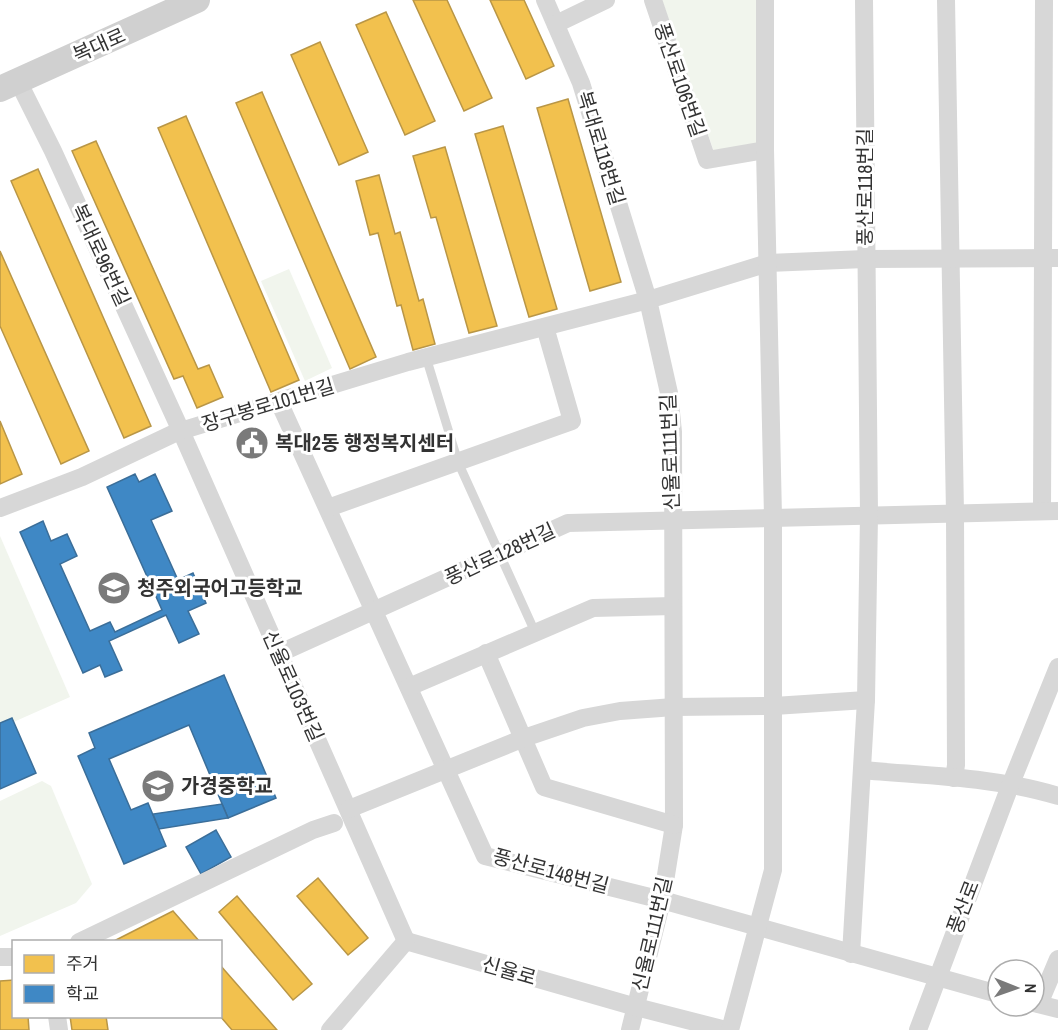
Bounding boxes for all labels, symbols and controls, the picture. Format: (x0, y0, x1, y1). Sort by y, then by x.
street label: 풍산로106번길 (648, 19, 713, 141)
street label: 복대로 (68, 21, 130, 68)
street label: 복대로118번길 (571, 87, 632, 208)
street label: 풍산로118번길 (851, 128, 878, 246)
street label: 복대로96번길 (66, 199, 137, 310)
street label: 장구봉로101번길 (198, 371, 338, 438)
street label: 신율로111번길 (654, 393, 685, 511)
public building icon: 복대2동 행정복지센터 (234, 425, 270, 461)
place label: 복대2동 행정복지센터 (275, 429, 454, 456)
street label: 풍산로128번길 (440, 516, 560, 591)
school or university icon: 청주외국어고등학교 (96, 570, 132, 606)
place label: 청주외국어고등학교 (137, 574, 303, 601)
street label: 신율로103번길 (257, 626, 330, 746)
school or university icon: 가경중학교 (140, 768, 176, 804)
place label: 가경중학교 (181, 772, 273, 799)
street label: 풍산로148번길 (490, 842, 612, 899)
street label: 신율로111번길 (625, 874, 678, 994)
street label: 풍산로 (940, 876, 985, 937)
legend (12, 940, 222, 1018)
street label: 신율로 (479, 950, 539, 991)
text: 주거 (66, 951, 99, 976)
north arrow (986, 958, 1046, 1018)
text: 학교 (66, 981, 99, 1006)
text: N (1020, 983, 1042, 993)

